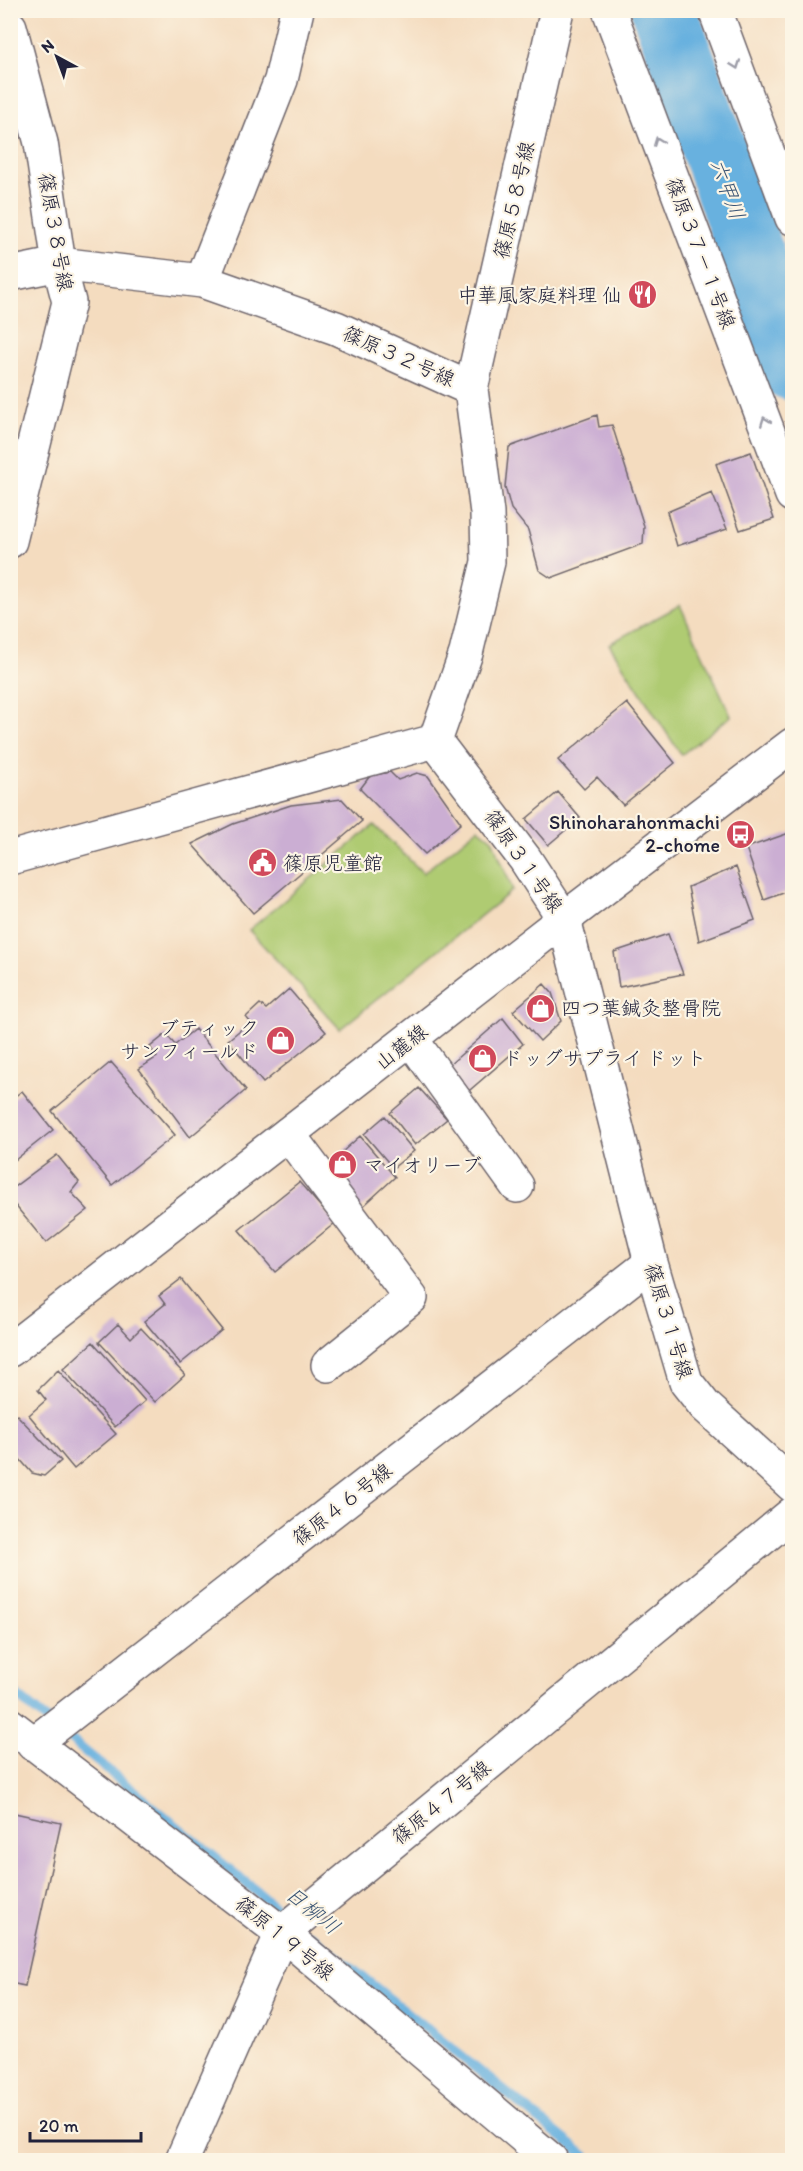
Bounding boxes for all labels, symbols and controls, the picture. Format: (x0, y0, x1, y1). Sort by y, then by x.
north arrow (27, 27, 87, 87)
text: N (37, 35, 58, 57)
one-way arrow (728, 59, 741, 70)
one-way arrow (653, 136, 665, 147)
street label: 篠原５８号線 (489, 139, 539, 261)
water label: 六甲川 (705, 155, 751, 223)
street label: 篠原３８号線 (34, 171, 78, 293)
street label: 篠原３７－１号線 (661, 174, 741, 332)
restaurant icon: 中華風家庭料理 仙 (627, 279, 659, 311)
place label: 中華風家庭料理 仙 (458, 283, 622, 307)
street label: 篠原３２号線 (339, 321, 459, 391)
one-way arrow (759, 416, 772, 427)
street label: 篠原３１号線 (480, 805, 568, 917)
place label: Shinoharahonmachi 2-chome (549, 810, 720, 857)
bus stop icon: Shinoharahonmachi 2-chome (725, 818, 757, 850)
public building icon: 篠原児童館 (246, 847, 278, 879)
place label: 篠原児童館 (283, 851, 383, 875)
shop icon: 四つ葉鍼灸整骨院 (524, 992, 556, 1024)
place label: 四つ葉鍼灸整骨院 (561, 996, 721, 1020)
place label: ブティック サンフィールド (120, 1016, 259, 1063)
street label: 山麓線 (370, 1019, 432, 1075)
shop icon: ブティック サンフィールド (264, 1024, 296, 1056)
shop icon: ドッグサプライ ドット (466, 1042, 498, 1074)
place label: ドッグサプライ ドット (503, 1046, 707, 1070)
shop icon: マイオリーブ (327, 1149, 359, 1181)
place label: マイオリーブ (364, 1153, 482, 1177)
street label: 篠原３１号線 (640, 1260, 698, 1382)
street label: 篠原４６号線 (287, 1458, 397, 1550)
street label: 篠原４７号線 (387, 1755, 495, 1849)
water label: 日柳川 (281, 1880, 345, 1940)
street label: 篠原１９号線 (231, 1891, 339, 1985)
scale bar (30, 2105, 141, 2143)
text: 20 m (39, 2115, 79, 2137)

